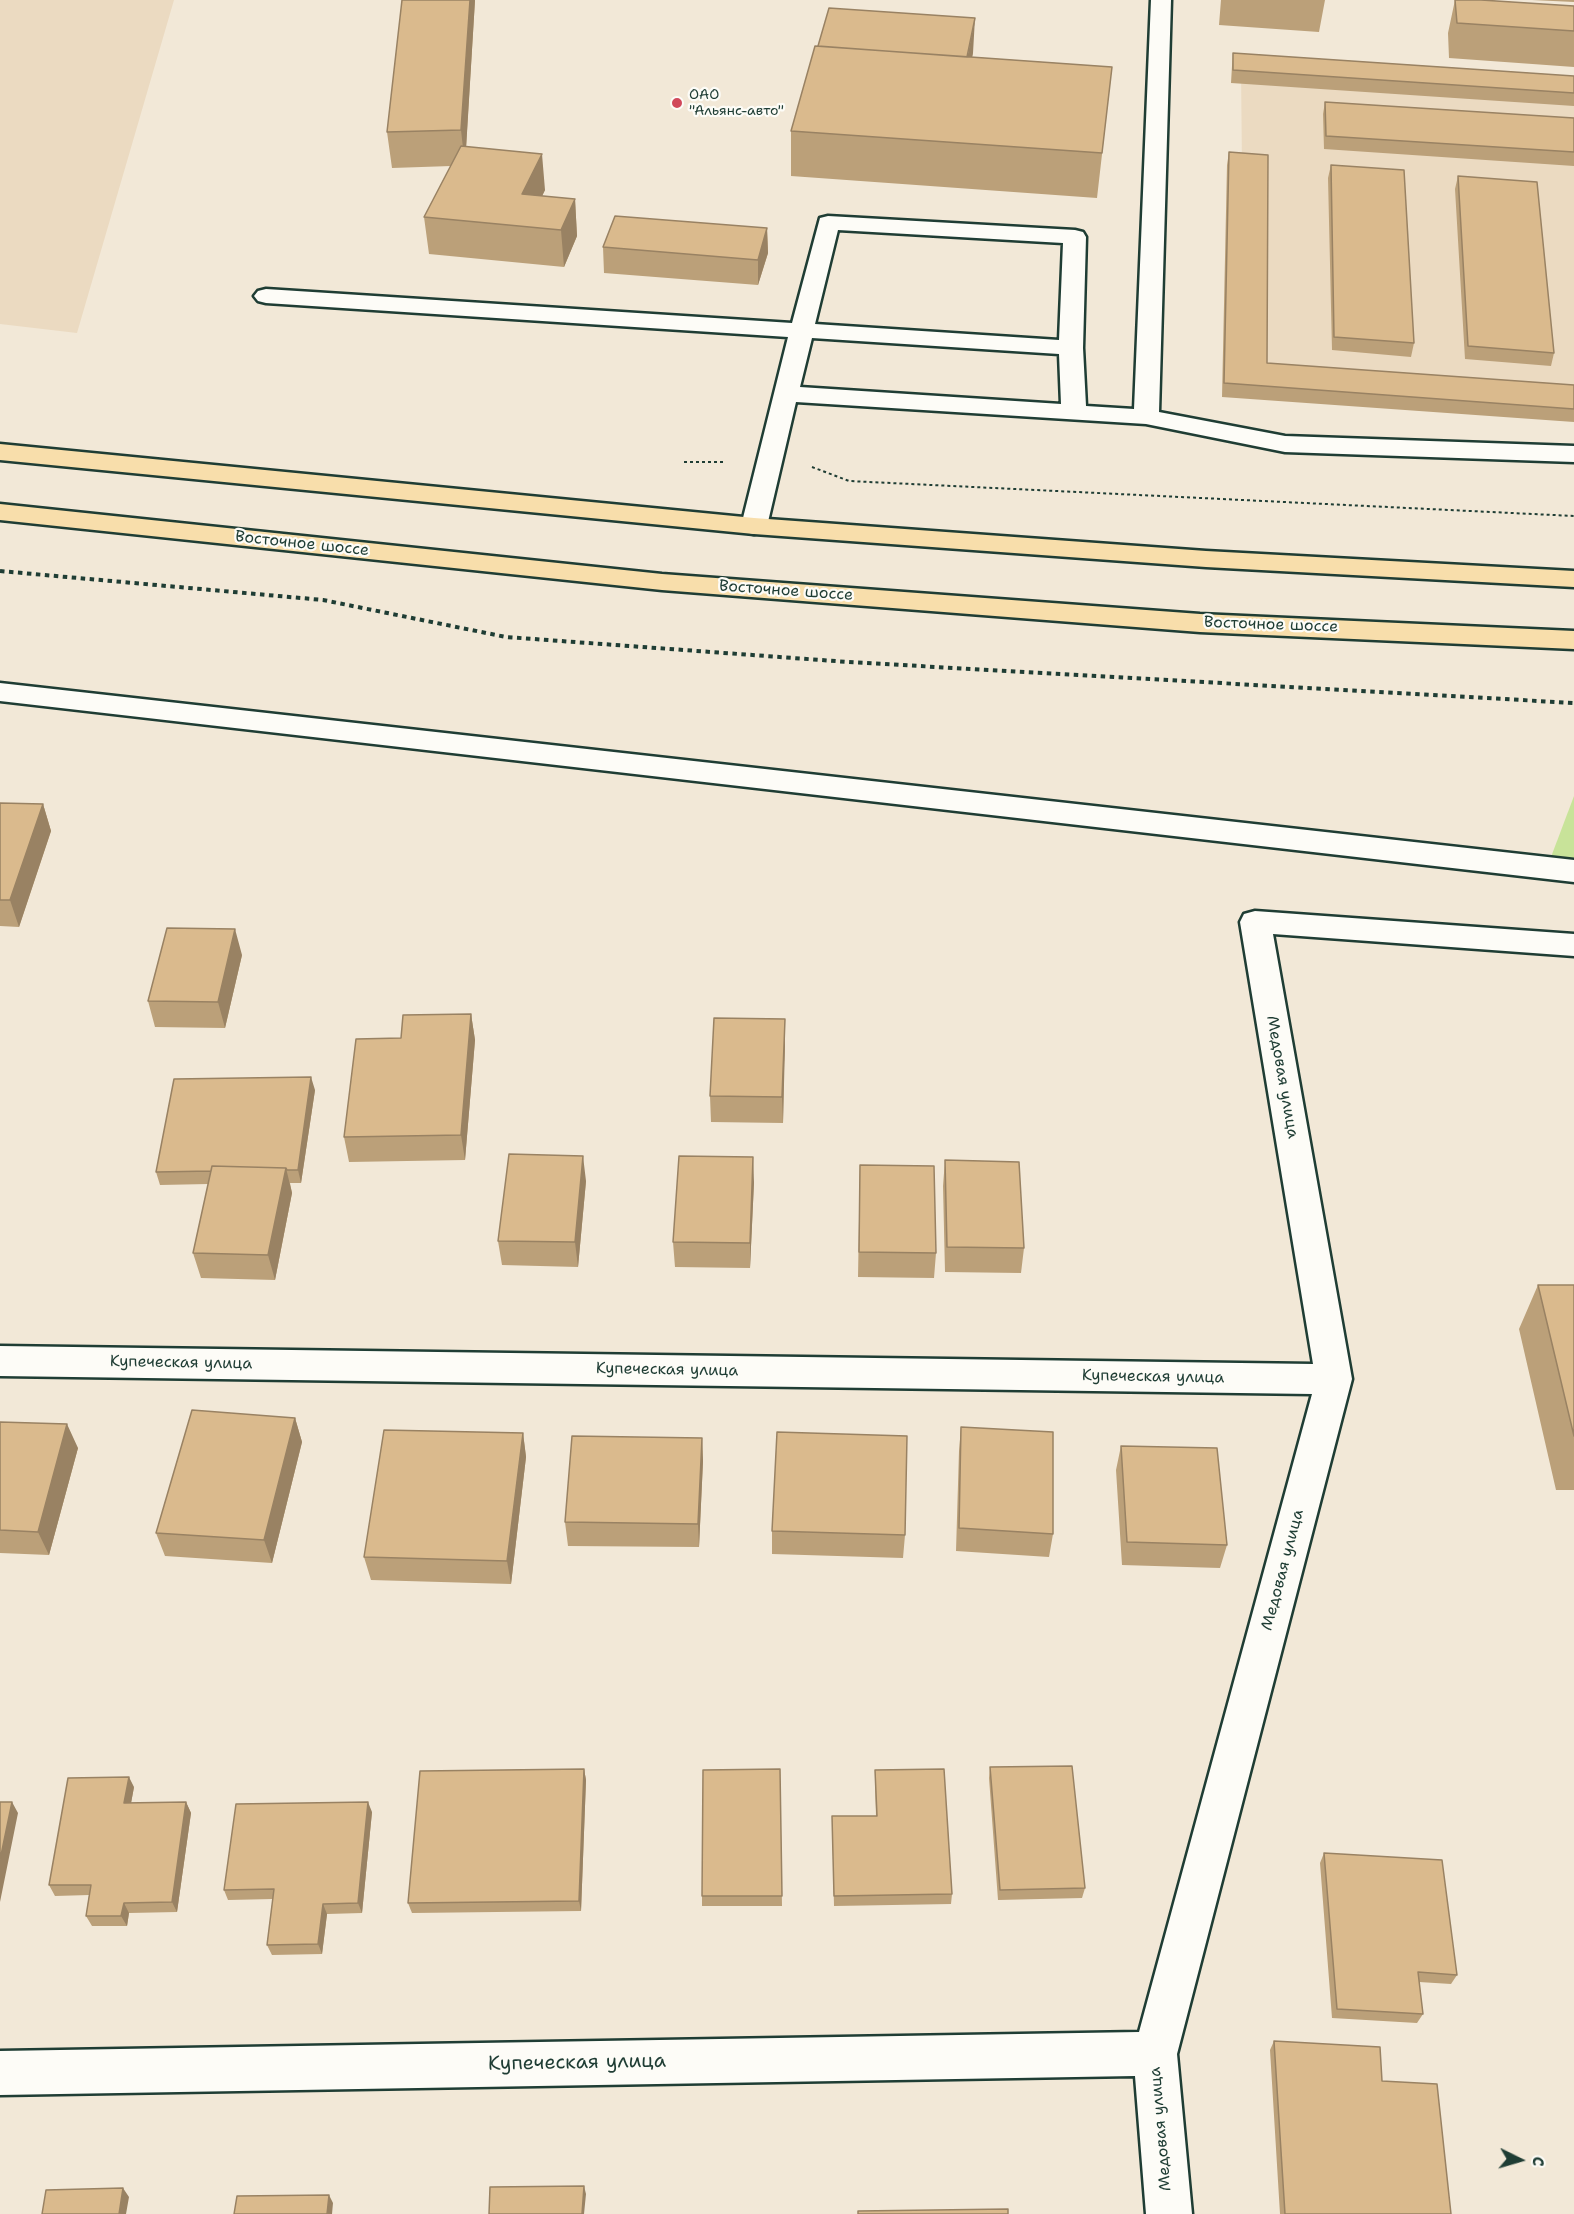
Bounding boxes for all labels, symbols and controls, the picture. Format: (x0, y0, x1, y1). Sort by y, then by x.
place label: ОАО "Альянс-авто" (689, 87, 784, 120)
marker: ОАО "Альянс-авто" (670, 96, 684, 110)
street label: Восточное шоссе (234, 527, 370, 561)
street label: Восточное шоссе (718, 577, 854, 605)
street label: Восточное шоссе (1203, 613, 1339, 637)
street label: Медовая улица (1262, 1014, 1302, 1140)
street label: Купеческая улица (110, 1352, 252, 1374)
street label: Купеческая улица (596, 1359, 738, 1381)
street label: Купеческая улица (1082, 1366, 1224, 1388)
street label: Медовая улица (1258, 1507, 1308, 1633)
street label: Купеческая улица (488, 2049, 666, 2077)
street label: Медовая улица (1146, 2066, 1176, 2192)
north arrow (1490, 2130, 1550, 2190)
text: С (1528, 2156, 1549, 2167)

